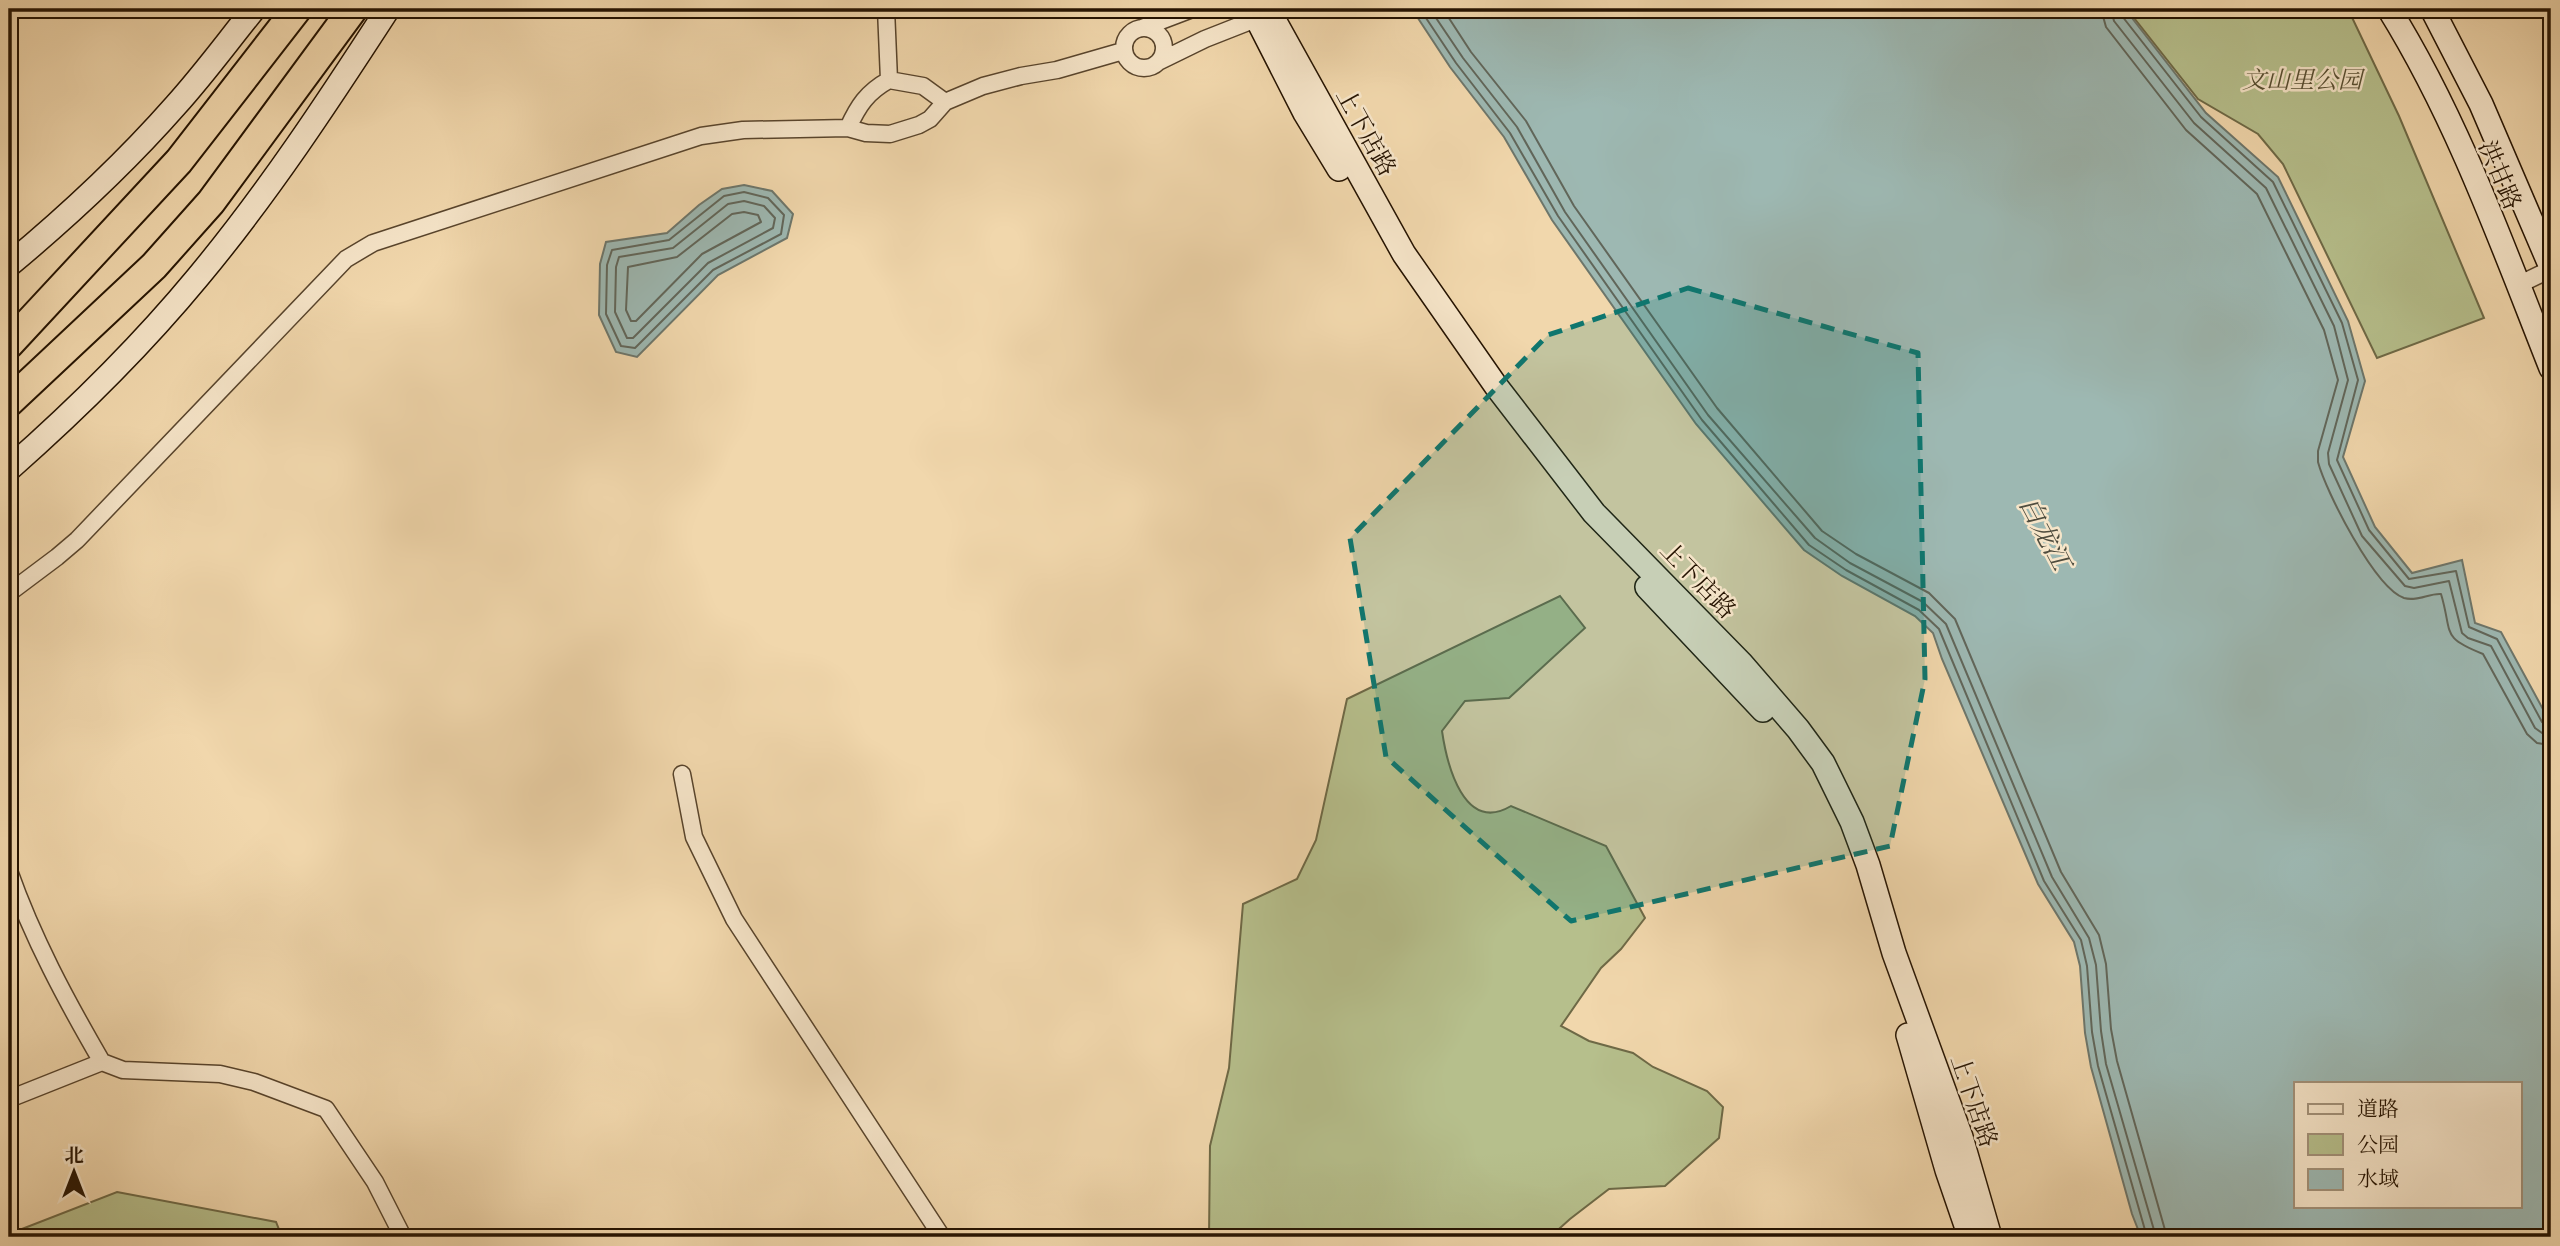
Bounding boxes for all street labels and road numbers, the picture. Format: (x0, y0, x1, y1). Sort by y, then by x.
street label: 上下店路 (1326, 83, 1402, 183)
street label: 洪甘路 (2468, 136, 2528, 216)
street label: 上下店路 (1651, 535, 1742, 628)
street label: 上下店路 (1940, 1051, 2004, 1153)

